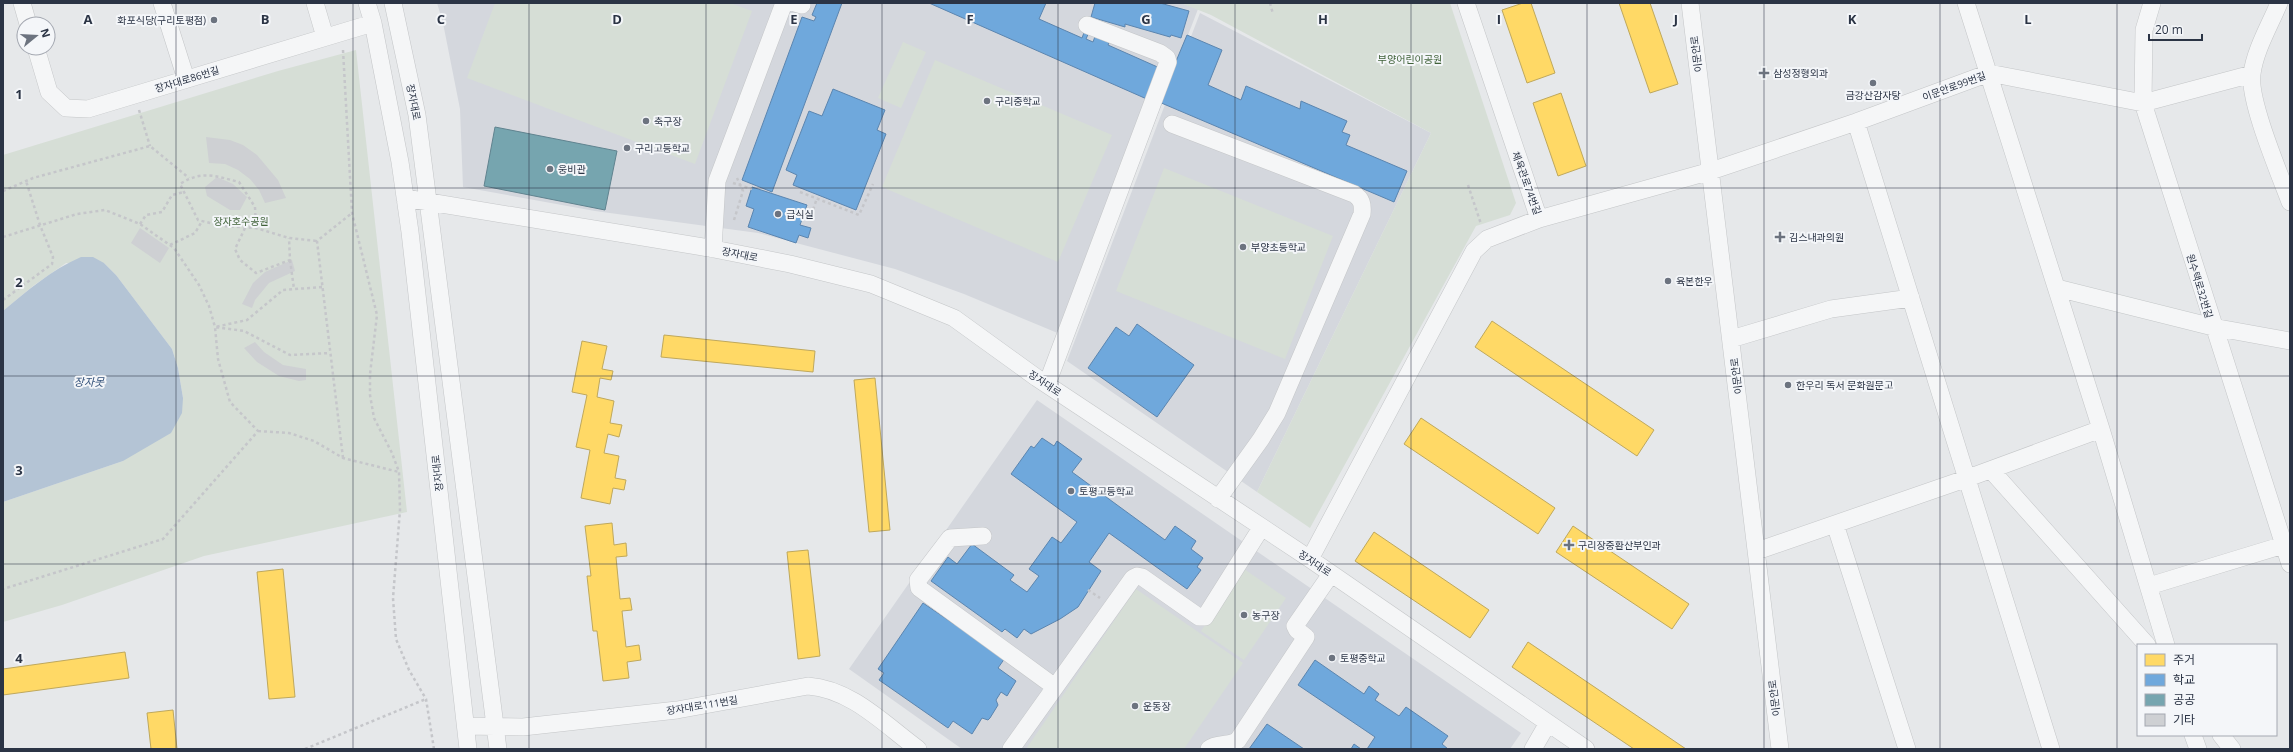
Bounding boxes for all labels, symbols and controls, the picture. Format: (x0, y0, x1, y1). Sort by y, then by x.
text: A (84, 10, 93, 28)
text: B (261, 10, 270, 28)
text: C (437, 10, 445, 28)
text: D (612, 10, 622, 28)
text: E (790, 10, 798, 28)
text: F (966, 10, 974, 28)
text: G (1141, 10, 1151, 28)
text: H (1318, 10, 1328, 28)
text: I (1497, 10, 1501, 28)
text: J (1673, 10, 1678, 28)
text: K (1848, 10, 1857, 28)
text: L (2024, 10, 2032, 28)
place label: 화포식당(구리토평점) (117, 13, 206, 27)
marker: 화포식당(구리토평점) (209, 15, 219, 25)
north arrow (16, 16, 56, 56)
scale bar (2149, 16, 2202, 42)
text: 20 m (2155, 21, 2183, 38)
text: N (37, 26, 55, 39)
street label: 이문안로 (1687, 35, 1705, 73)
park label: 부양어린이공원 (1378, 52, 1442, 66)
street label: 장자대로86번길 (153, 63, 221, 95)
place label: 삼성정형외과 (1773, 66, 1828, 80)
marker: 삼성정형외과 (1758, 67, 1770, 79)
street label: 이문안로99번길 (1920, 68, 1988, 104)
marker: 금강산감자탕 (1868, 78, 1878, 88)
street label: 장자대로 (404, 83, 424, 121)
text: 1 (15, 85, 23, 103)
place label: 금강산감자탕 (1845, 88, 1901, 102)
place label: 구리중학교 (995, 94, 1041, 108)
marker: 구리중학교 (982, 96, 992, 106)
place label: 축구장 (654, 114, 682, 128)
marker: 축구장 (641, 116, 651, 126)
place label: 구리고등학교 (635, 141, 690, 155)
marker: 구리고등학교 (622, 143, 632, 153)
street label: 체육관로74번길 (1509, 149, 1545, 217)
place label: 웅비관 (558, 162, 586, 176)
marker: 웅비관 (545, 164, 555, 174)
place label: 급식실 (786, 207, 814, 221)
marker: 급식실 (773, 209, 783, 219)
park label: 장자호수공원 (213, 214, 269, 228)
place label: 김스내과의원 (1789, 230, 1844, 244)
marker: 김스내과의원 (1774, 231, 1786, 243)
place label: 부양초등학교 (1251, 240, 1306, 254)
marker: 부양초등학교 (1238, 242, 1248, 252)
street label: 장자대로 (721, 244, 759, 264)
street label: 원수택로32번길 (2184, 252, 2216, 320)
text: 2 (15, 273, 23, 291)
place label: 육본한우 (1676, 274, 1713, 288)
marker: 육본한우 (1663, 276, 1673, 286)
street label: 이문안로 (1727, 357, 1745, 395)
street label: 장자대로 (1026, 367, 1064, 399)
water label: 장자못 (74, 374, 105, 389)
place label: 한우리 독서 문화원문고 (1796, 378, 1893, 392)
marker: 한우리 독서 문화원문고 (1783, 380, 1793, 390)
street label: 장자대로 (428, 454, 446, 492)
text: 3 (15, 461, 23, 479)
place label: 토평고등학교 (1079, 484, 1134, 498)
marker: 토평고등학교 (1066, 486, 1076, 496)
place label: 구리장중환산부인과 (1578, 538, 1661, 552)
marker: 구리장중환산부인과 (1563, 539, 1575, 551)
street label: 장자대로 (1296, 547, 1334, 579)
place label: 농구장 (1252, 608, 1280, 622)
marker: 농구장 (1239, 610, 1249, 620)
legend (2137, 644, 2277, 736)
text: 4 (15, 649, 23, 667)
place label: 토평중학교 (1340, 651, 1386, 665)
text: 주거 (2173, 651, 2195, 668)
marker: 토평중학교 (1327, 653, 1337, 663)
text: 학교 (2173, 671, 2195, 688)
street label: 이문안로 (1765, 679, 1783, 717)
text: 공공 (2173, 691, 2195, 708)
street label: 장자대로111번길 (665, 692, 739, 718)
place label: 운동장 (1143, 699, 1171, 713)
marker: 운동장 (1130, 701, 1140, 711)
text: 기타 (2173, 711, 2195, 728)

